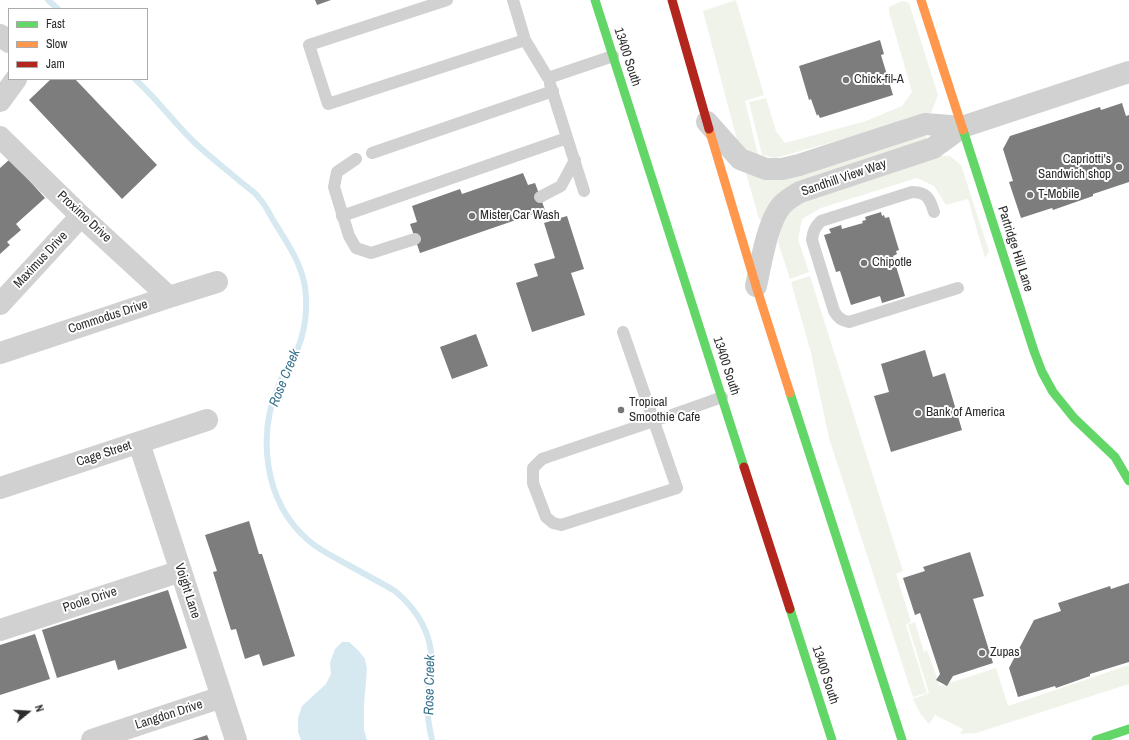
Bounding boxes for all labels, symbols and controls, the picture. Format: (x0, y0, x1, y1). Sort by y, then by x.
legend (8, 8, 148, 80)
text: Fast (46, 16, 65, 32)
street label: 13400 South (610, 26, 644, 88)
text: Slow (46, 36, 67, 52)
text: Jam (46, 56, 65, 72)
place label: Chick-fil-A (854, 72, 904, 88)
marker: Chick-fil-A (841, 75, 851, 85)
place label: Capriotti's Sandwich shop (1038, 152, 1111, 183)
street label: Sandhill View Way (799, 156, 889, 200)
marker: Capriotti's Sandwich shop (1114, 162, 1124, 172)
place label: T-Mobile (1038, 187, 1079, 203)
street label: Proximo Drive (54, 188, 114, 246)
marker: T-Mobile (1025, 190, 1035, 200)
street label: Partridge Hill Lane (994, 204, 1036, 294)
place label: Mister Car Wash (480, 208, 560, 224)
marker: Mister Car Wash (467, 211, 477, 221)
street label: Maximus Drive (11, 228, 71, 292)
place label: Chipotle (872, 255, 912, 271)
marker: Chipotle (859, 258, 869, 268)
street label: Commodus Drive (66, 297, 150, 337)
street label: 13400 South (709, 335, 743, 397)
water label: Rose Creek (266, 347, 304, 409)
place label: Tropical Smoothie Cafe (629, 395, 700, 426)
marker: Tropical Smoothie Cafe (616, 405, 626, 415)
place label: Bank of America (926, 405, 1005, 421)
marker: Bank of America (913, 408, 923, 418)
street label: Cage Street (75, 438, 133, 470)
street label: Voight Lane (171, 562, 203, 620)
street label: Poole Drive (61, 584, 119, 616)
street label: 13400 South (808, 644, 842, 706)
place label: Zupas (990, 645, 1020, 661)
marker: Zupas (977, 648, 987, 658)
water label: Rose Creek (421, 655, 439, 715)
north arrow (8, 692, 48, 732)
street label: Langdon Drive (133, 697, 205, 733)
text: N (32, 703, 47, 714)

